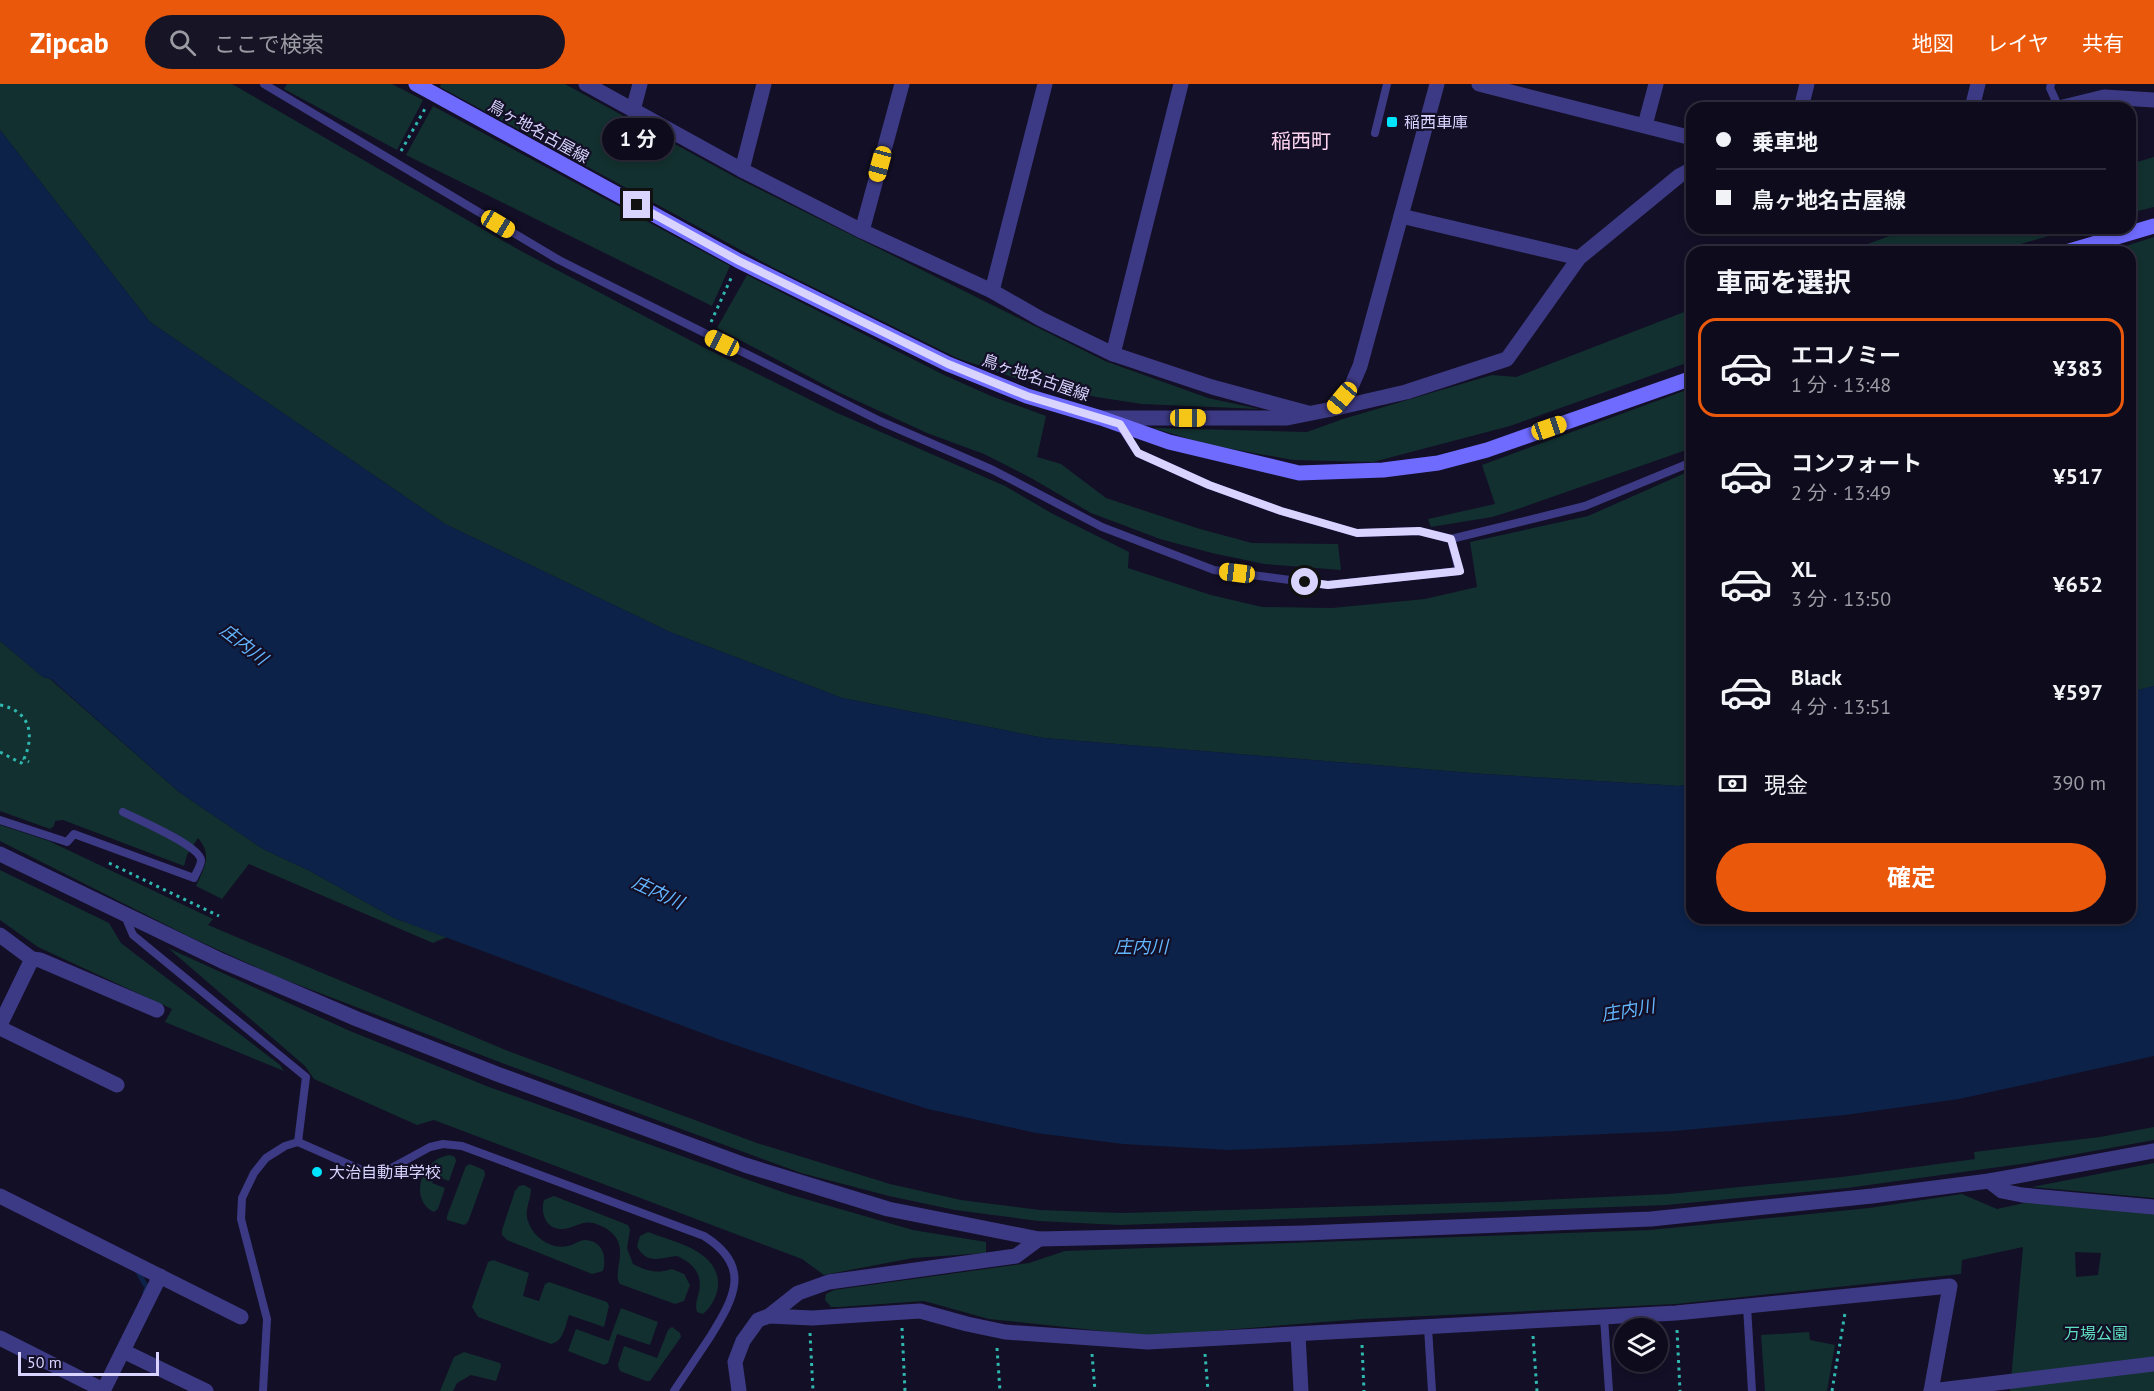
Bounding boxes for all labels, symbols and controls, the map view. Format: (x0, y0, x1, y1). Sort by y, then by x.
search box (145, 15, 565, 69)
text: Zipcab (30, 24, 109, 61)
icon: search (166, 26, 199, 59)
text: ここで検索 (214, 30, 324, 58)
text: 地図 (1912, 30, 1954, 57)
text: レイヤ (1987, 30, 2049, 57)
text: 共有 (2082, 30, 2124, 57)
street label: 鳥ヶ地名古屋線 (485, 95, 593, 167)
place label: 稲西車庫 (1404, 112, 1468, 132)
marker: 稲西車庫 (1385, 115, 1399, 129)
callout: 1 分 (601, 118, 673, 160)
text: 1 分 (620, 126, 656, 152)
district label: 稲西町 (1271, 128, 1331, 154)
text: 乗車地 (1752, 128, 1818, 156)
car (867, 144, 893, 184)
text: 鳥ヶ地名古屋線 (1752, 186, 1906, 214)
route end (623, 191, 650, 218)
car (478, 207, 518, 241)
text: 車両を選択 (1716, 265, 1851, 299)
car (702, 327, 742, 359)
icon: car (1719, 341, 1773, 395)
text: エコノミー (1791, 341, 1901, 369)
street label: 鳥ヶ地名古屋線 (980, 349, 1092, 405)
text: ¥383 (2053, 354, 2103, 382)
text: 1 分 · 13:48 (1791, 372, 1891, 398)
car (1324, 378, 1360, 418)
car (1170, 409, 1206, 427)
car (1529, 414, 1569, 442)
icon: car (1719, 449, 1773, 503)
text: コンフォート (1791, 449, 1922, 477)
text: ¥517 (2053, 462, 2103, 490)
text: 2 分 · 13:49 (1791, 480, 1891, 506)
text: XL (1791, 555, 1816, 583)
icon: car (1719, 557, 1773, 611)
car (1218, 562, 1256, 584)
route start (1291, 568, 1318, 595)
text: ¥652 (2053, 570, 2103, 598)
text: 3 分 · 13:50 (1791, 586, 1891, 612)
water label: 庄内川 (216, 618, 274, 671)
text: Black (1791, 663, 1842, 691)
icon: car (1719, 665, 1773, 719)
text: ¥597 (2053, 678, 2103, 706)
text: 4 分 · 13:51 (1791, 694, 1891, 720)
icon: cash (1716, 767, 1749, 800)
text: 390 m (2052, 770, 2106, 796)
text: 現金 (1764, 771, 1808, 799)
button: 確定 (1716, 843, 2106, 912)
water label: 庄内川 (629, 870, 689, 915)
water label: 庄内川 (1114, 935, 1170, 958)
water label: 庄内川 (1599, 994, 1659, 1026)
place label: 大治自動車学校 (329, 1162, 441, 1182)
marker: 大治自動車学校 (310, 1165, 324, 1179)
map controls (1614, 1318, 1668, 1372)
button: layers (1614, 1318, 1668, 1372)
park label: 万場公園 (2064, 1323, 2128, 1343)
scale bar (18, 1349, 159, 1376)
text: 50 m (27, 1352, 62, 1372)

